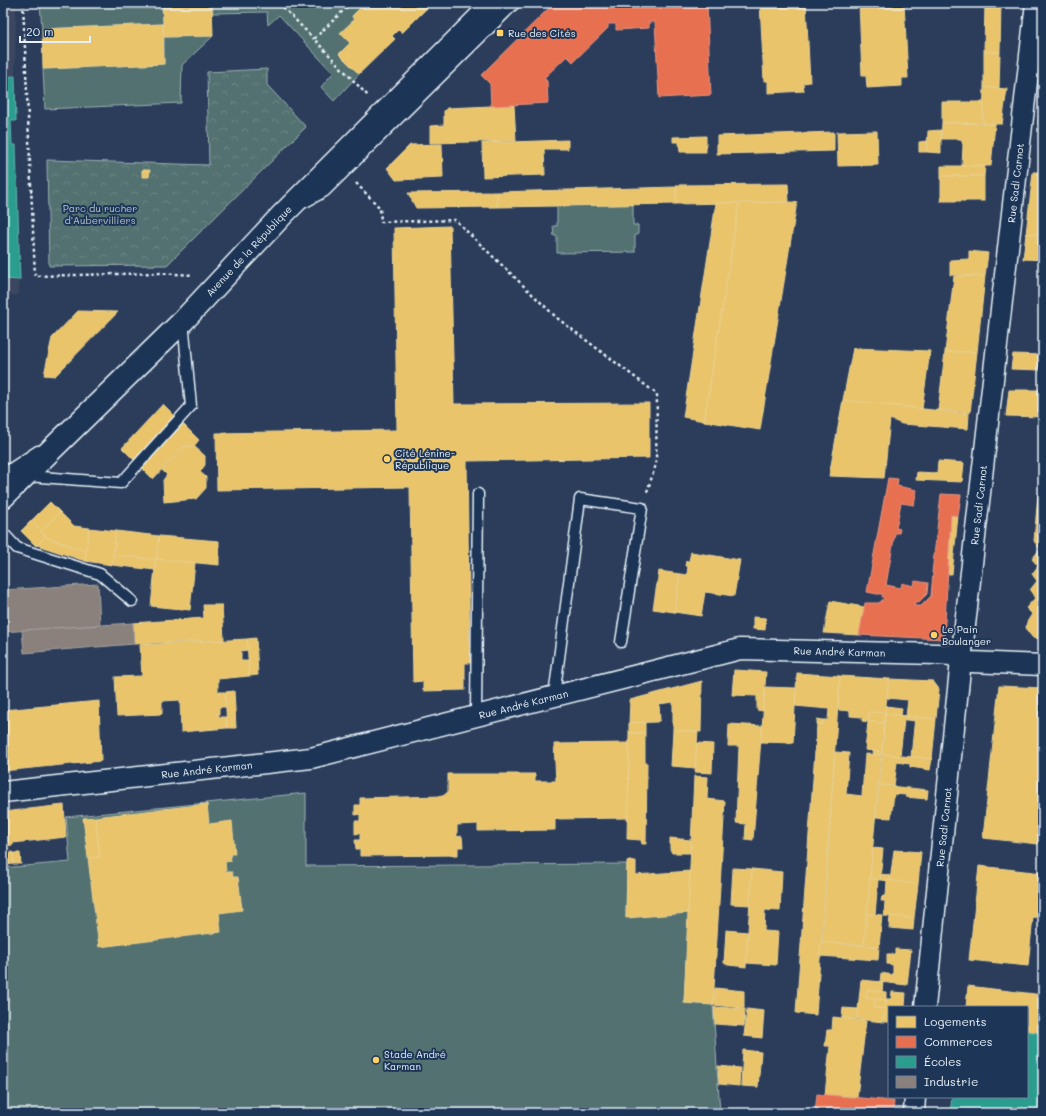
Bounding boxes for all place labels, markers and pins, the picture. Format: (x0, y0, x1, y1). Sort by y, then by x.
place label: Rue des Cités (508, 26, 576, 40)
marker: Rue des Cités (495, 28, 505, 38)
place label: Cité Lénine- République (395, 446, 455, 472)
marker: Cité Lénine- République (382, 454, 392, 464)
place label: Le Pain Boulanger (942, 622, 991, 648)
marker: Le Pain Boulanger (929, 630, 939, 640)
place label: Stade André Karman (384, 1047, 446, 1073)
marker: Stade André Karman (371, 1055, 381, 1065)

